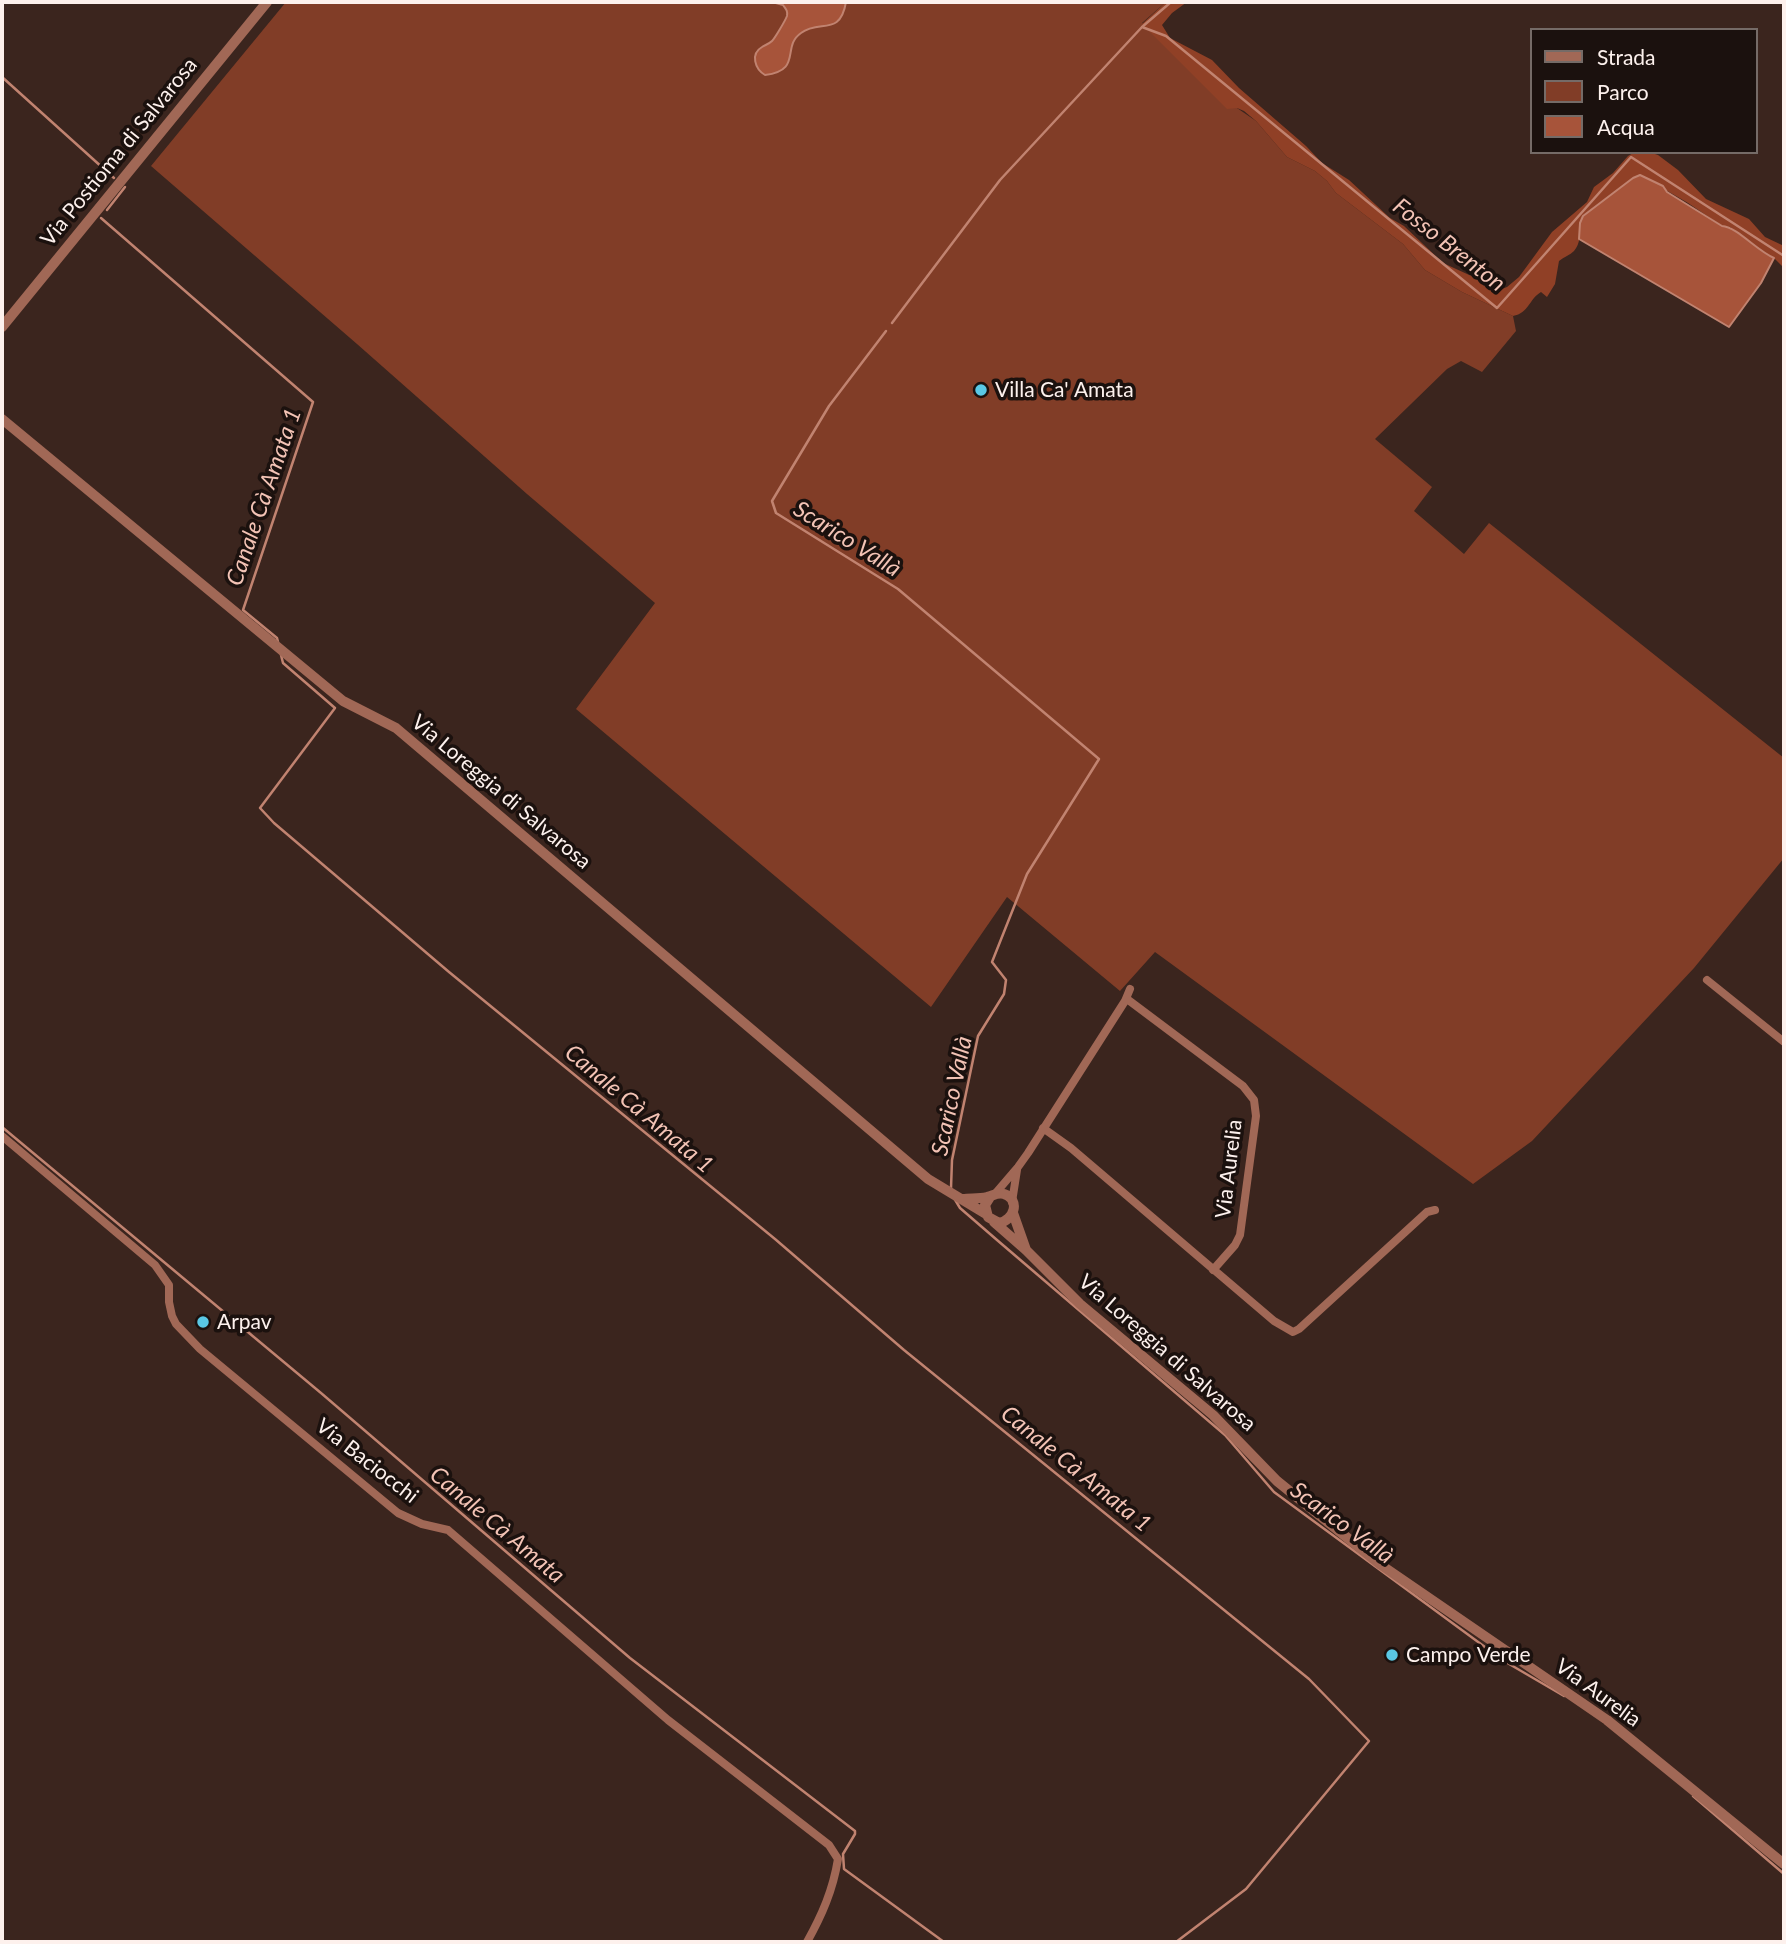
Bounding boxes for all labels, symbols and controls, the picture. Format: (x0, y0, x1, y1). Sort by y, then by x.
legend (1530, 28, 1758, 154)
text: Strada (1597, 44, 1656, 69)
street label: Via Postioma di Salvarosa (35, 53, 203, 251)
text: Parco (1597, 79, 1649, 104)
text: Acqua (1597, 114, 1655, 139)
water label: Fosso Brenton (1387, 193, 1511, 297)
place label: Villa Ca' Amata (995, 377, 1134, 403)
marker: Villa Ca' Amata (973, 382, 989, 398)
water label: Canale Cà Amata 1 (221, 405, 307, 589)
water label: Scarico Vallà (788, 495, 906, 583)
street label: Via Loreggia di Salvarosa (406, 710, 596, 874)
water label: Scarico Vallà (926, 1034, 978, 1158)
water label: Canale Cà Amata 1 (559, 1039, 719, 1179)
street label: Via Aurelia (1210, 1118, 1248, 1220)
street label: Via Loreggia di Salvarosa (1073, 1269, 1261, 1437)
place label: Arpav (217, 1309, 272, 1335)
marker: Arpav (195, 1314, 211, 1330)
water label: Canale Cà Amata 1 (995, 1400, 1157, 1538)
street label: Via Baciocchi (311, 1413, 423, 1509)
water label: Canale Cà Amata (424, 1461, 570, 1589)
water label: Scarico Vallà (1285, 1476, 1399, 1570)
place label: Campo Verde (1406, 1642, 1531, 1668)
marker: Campo Verde (1384, 1647, 1400, 1663)
street label: Via Aurelia (1550, 1654, 1646, 1732)

